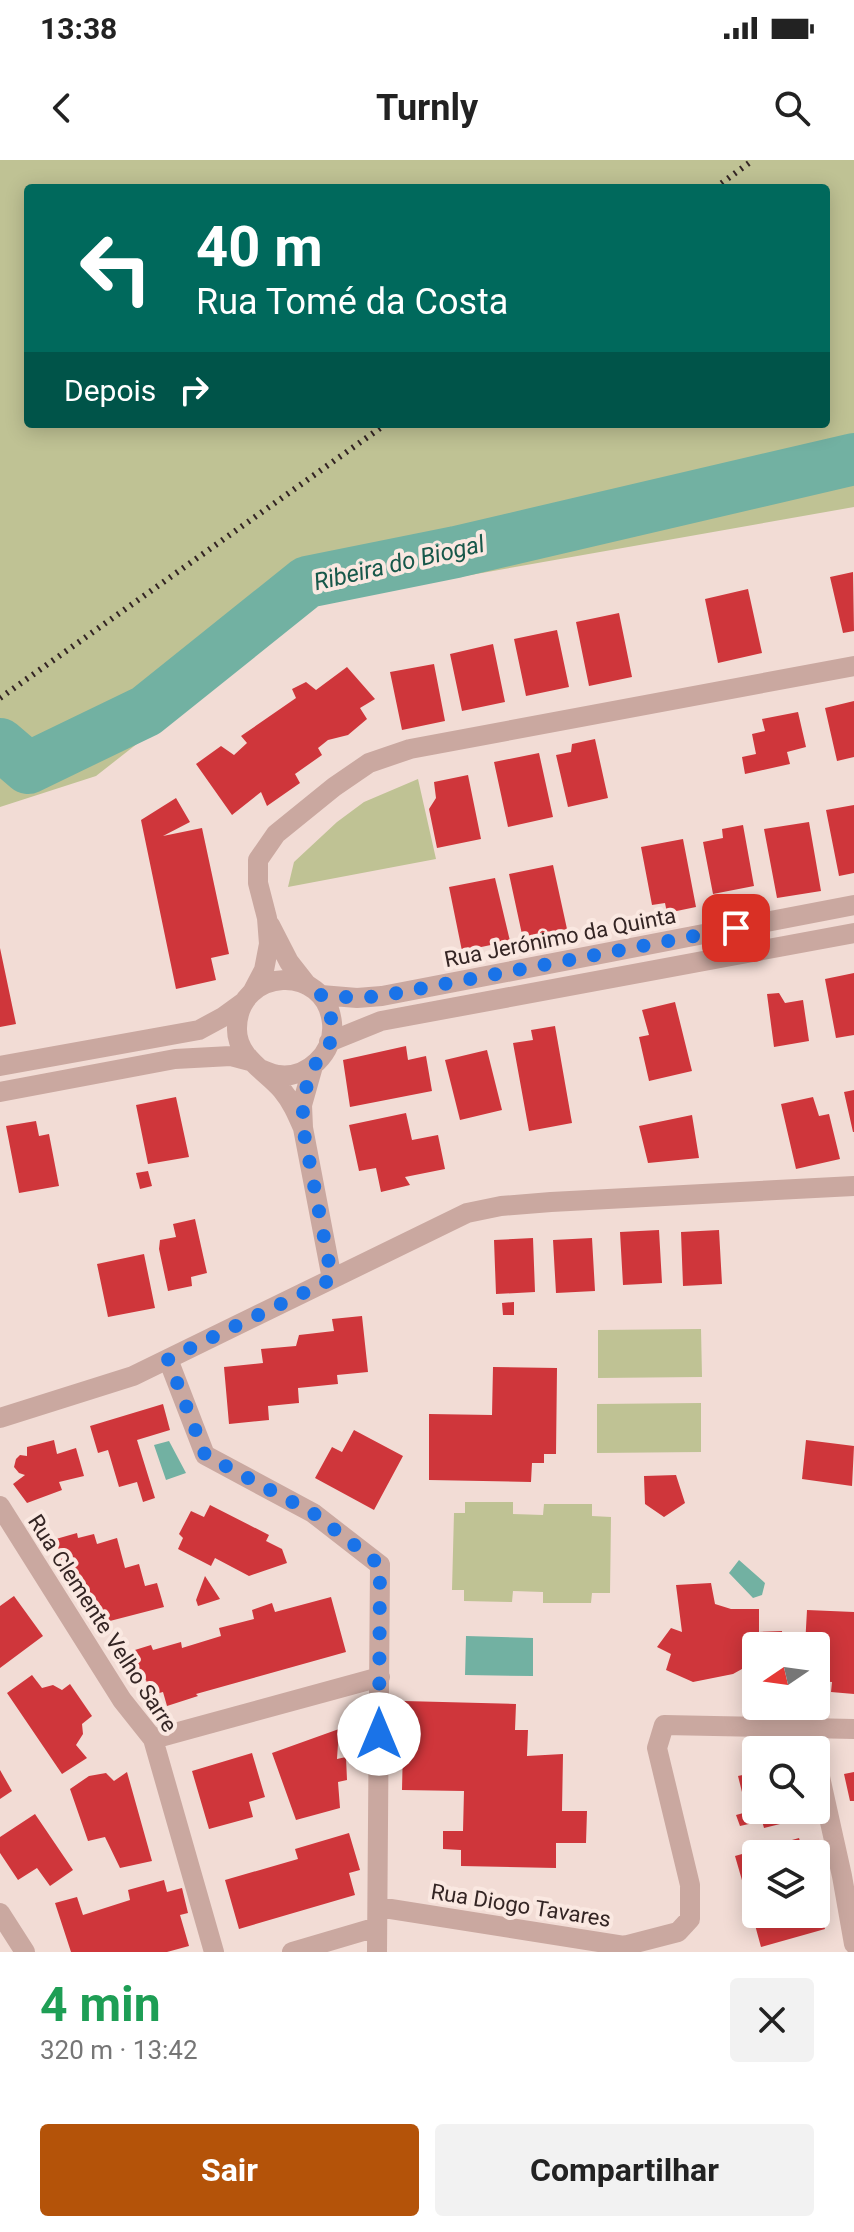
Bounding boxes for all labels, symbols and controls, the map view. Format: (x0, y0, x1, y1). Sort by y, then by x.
text: 13:38 (40, 11, 117, 46)
icon: back (40, 86, 84, 130)
icon: search (770, 86, 814, 130)
text: Turnly (376, 87, 478, 129)
text: 40 m (196, 214, 323, 280)
icon: left (64, 216, 168, 320)
text: Rua Tomé da Costa (196, 281, 508, 323)
icon: right (172, 368, 216, 412)
text: Depois (64, 373, 156, 408)
water label: Ribeira do Biogal (311, 530, 487, 596)
pin (702, 894, 770, 962)
street label: Rua Jerónimo da Quinta (442, 903, 678, 972)
icon: arrive (714, 906, 758, 950)
street label: Rua Clemente Velho Sarre (23, 1510, 182, 1737)
north arrow (742, 1632, 830, 1720)
map controls (742, 1632, 830, 1928)
position arrow (337, 1692, 421, 1776)
button: search (742, 1736, 830, 1824)
button: layers (742, 1840, 830, 1928)
street label: Rua Diogo Tavares (429, 1879, 613, 1932)
text: 4 min (40, 1976, 161, 2033)
button: close (730, 1978, 814, 2062)
text: 320 m · 13:42 (40, 2035, 198, 2065)
button: Sair (40, 2124, 419, 2216)
button: Compartilhar (435, 2124, 814, 2216)

